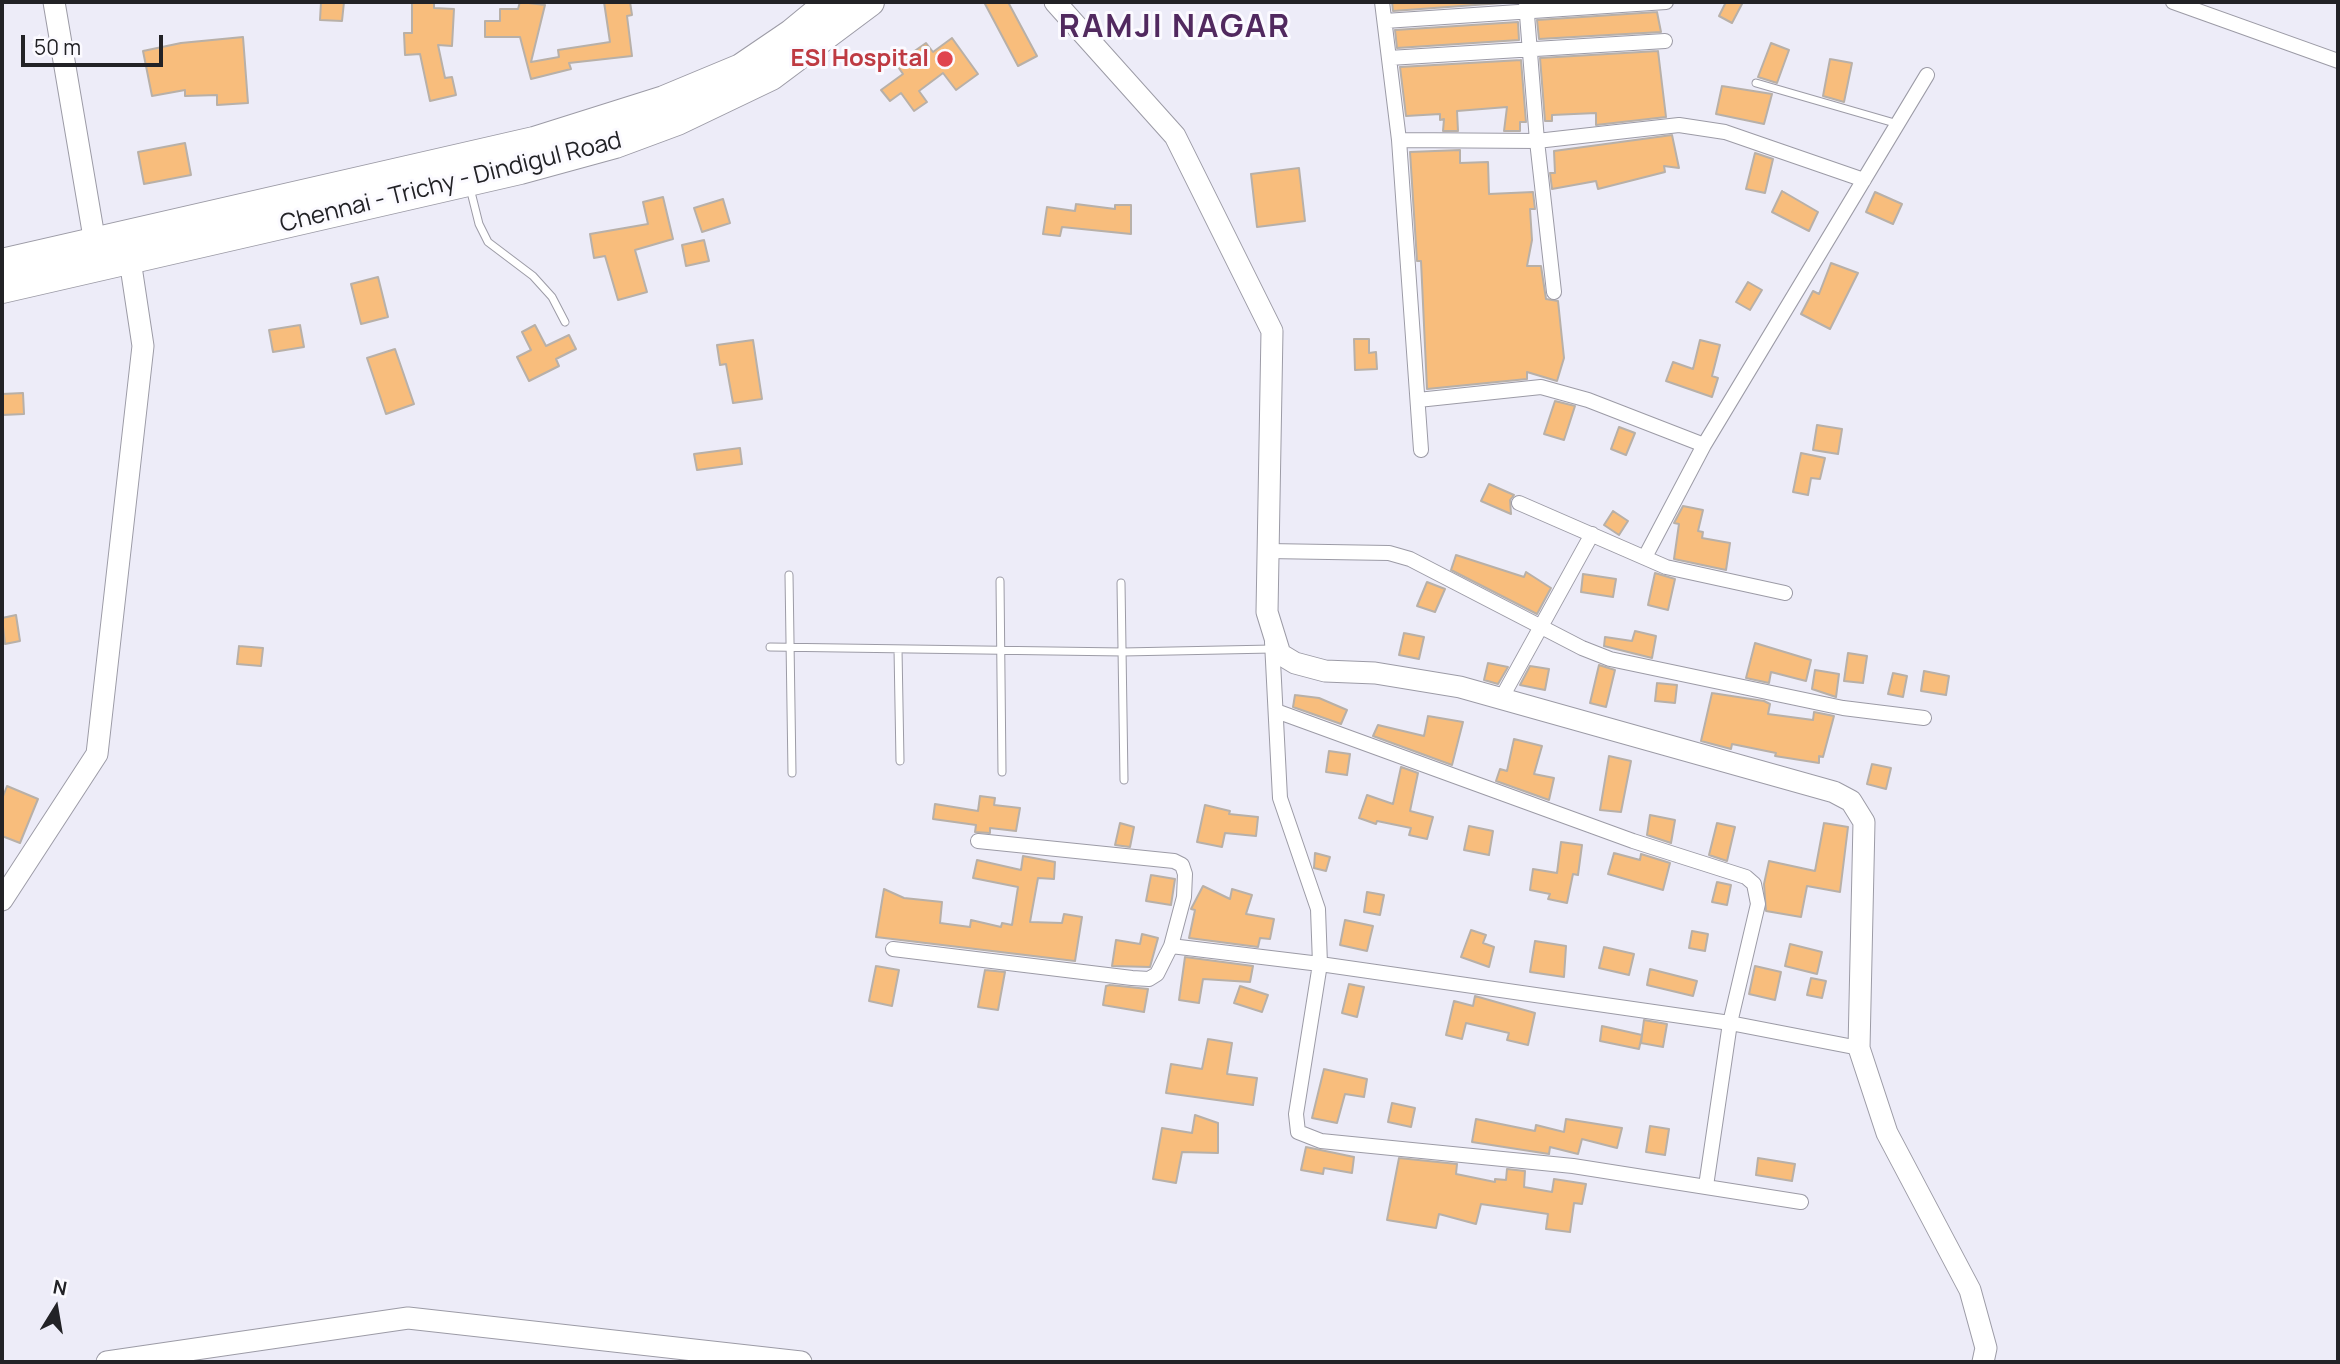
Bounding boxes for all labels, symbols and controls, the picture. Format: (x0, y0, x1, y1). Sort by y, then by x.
district label: RAMJI NAGAR (1060, 9, 1290, 47)
scale bar (24, 21, 166, 65)
text: 50 m (34, 33, 81, 61)
place label: ESI Hospital (791, 45, 929, 73)
marker: ESI Hospital (935, 49, 955, 69)
street label: Chennai - Trichy - Dindigul Road (277, 127, 625, 239)
north arrow (21, 1273, 91, 1343)
text: N (51, 1273, 69, 1301)

